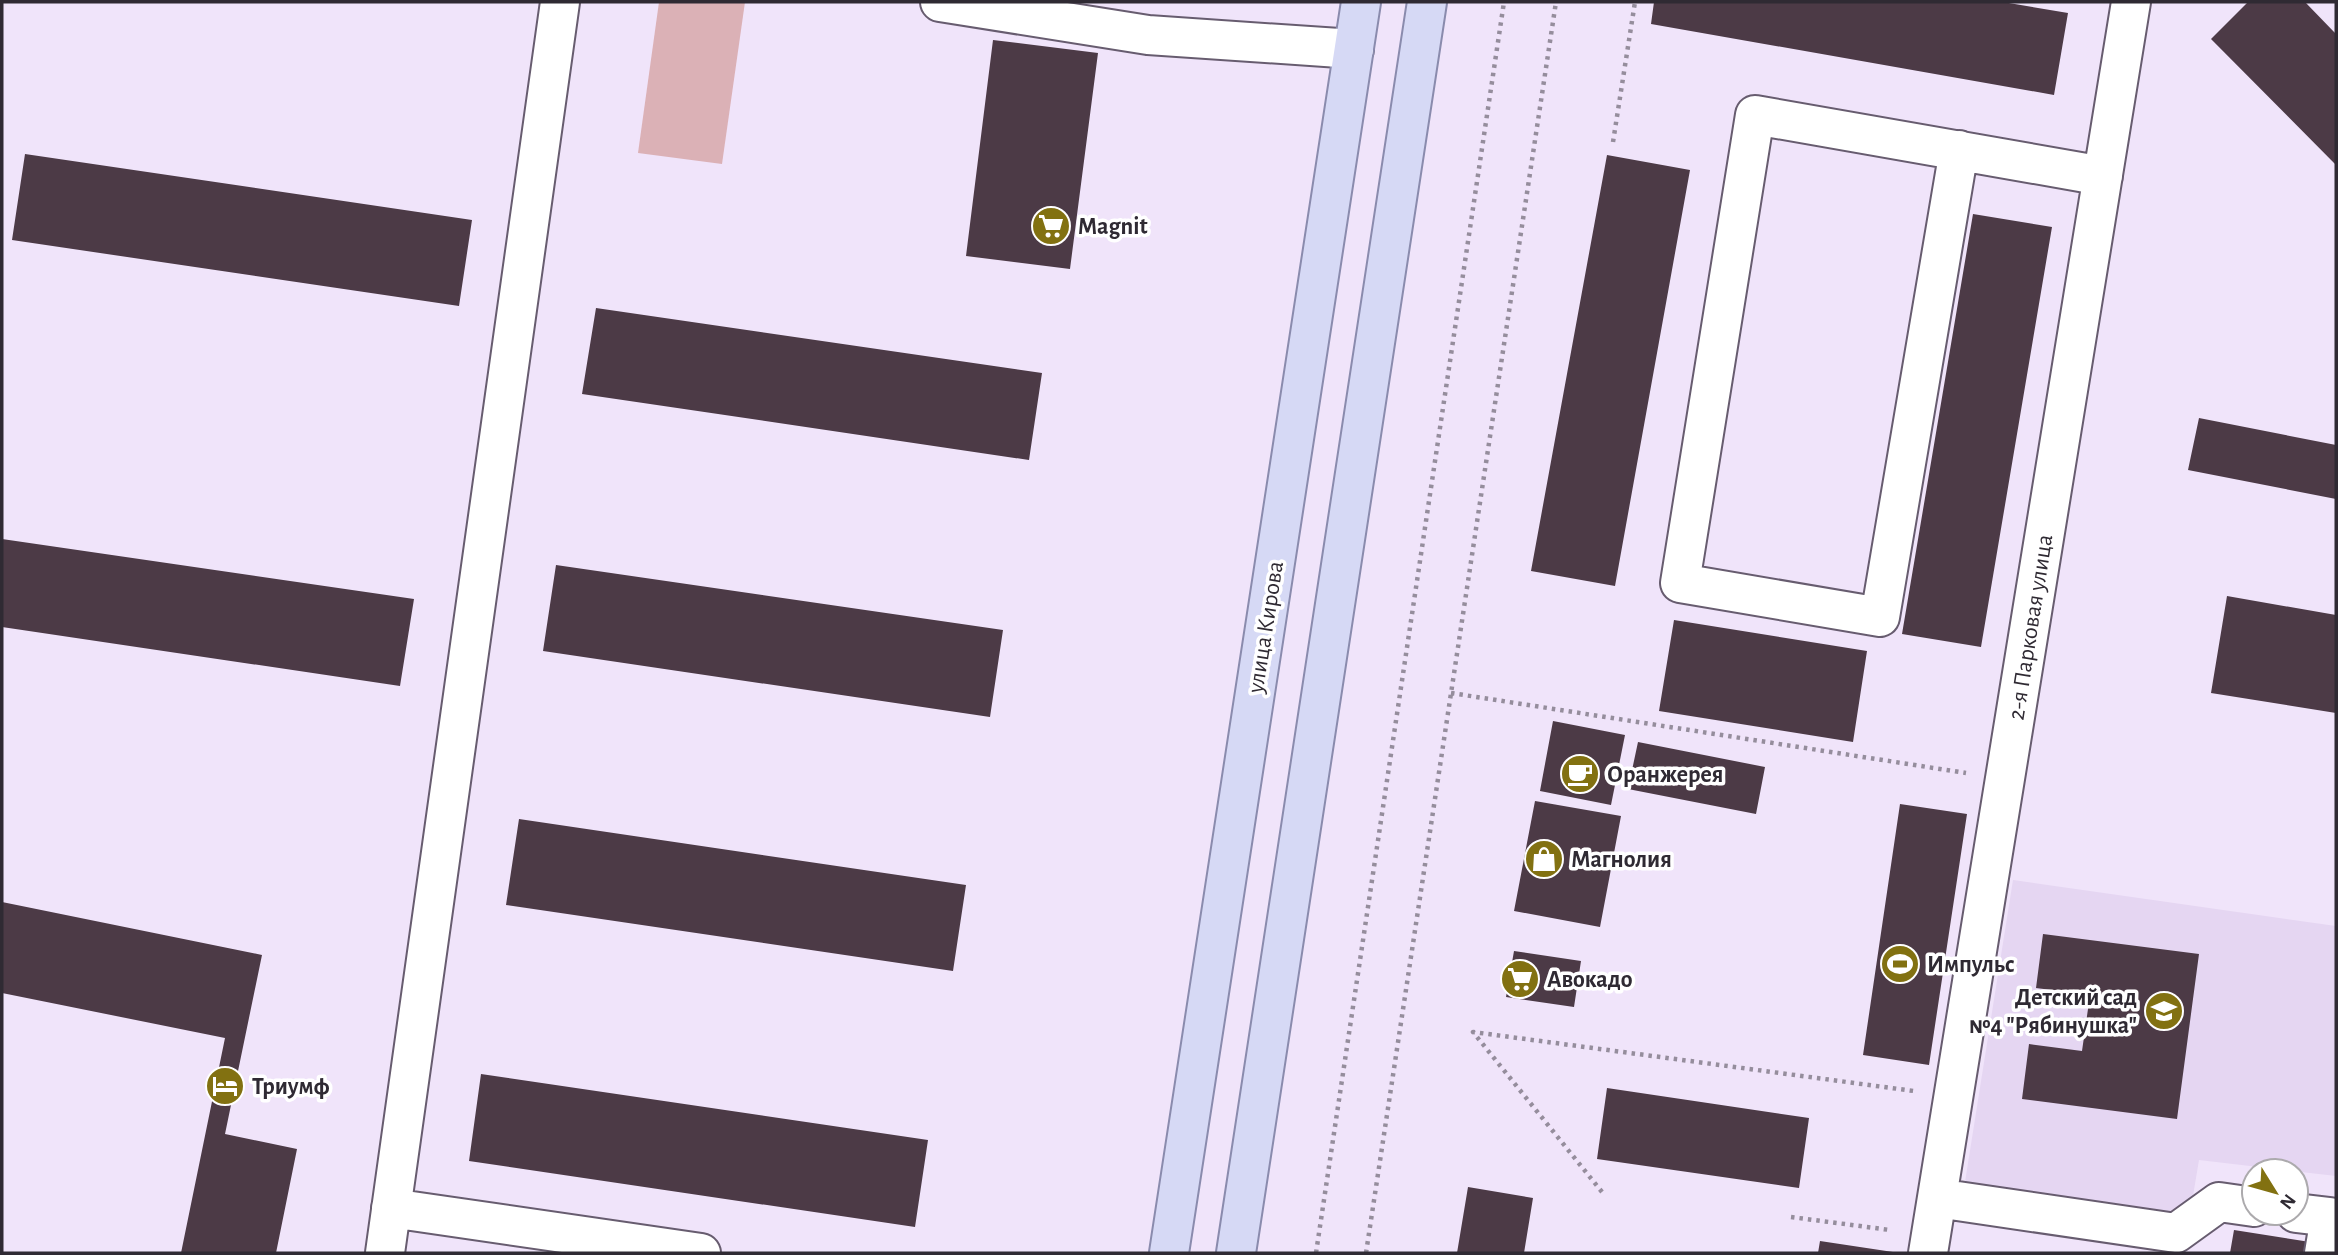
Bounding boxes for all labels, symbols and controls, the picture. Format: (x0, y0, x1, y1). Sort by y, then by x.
supermarket icon: Magnit (1030, 205, 1072, 247)
place label: Magnit (1078, 215, 1148, 239)
street label: 2-я Парковая улица (2004, 533, 2058, 722)
street label: улица Кирова (1244, 559, 1288, 696)
cafe icon: Оранжерея (1559, 753, 1601, 795)
place label: Оранжерея (1607, 763, 1724, 787)
shop icon: Магнолия (1523, 838, 1565, 880)
place label: Магнолия (1571, 848, 1672, 872)
sports icon: Импульс (1879, 943, 1921, 985)
place label: Импульс (1927, 953, 2015, 977)
supermarket icon: Авокадо (1499, 958, 1541, 1000)
place label: Авокадо (1547, 968, 1633, 992)
place label: Детский сад №4 "Рябинушка" (1969, 986, 2137, 1038)
school or university icon: Детский сад №4 "Рябинушка" (2143, 990, 2185, 1032)
hotel icon: Триумф (204, 1065, 246, 1107)
place label: Триумф (252, 1075, 330, 1099)
north arrow (2240, 1157, 2310, 1227)
text: N (2276, 1190, 2299, 1212)

